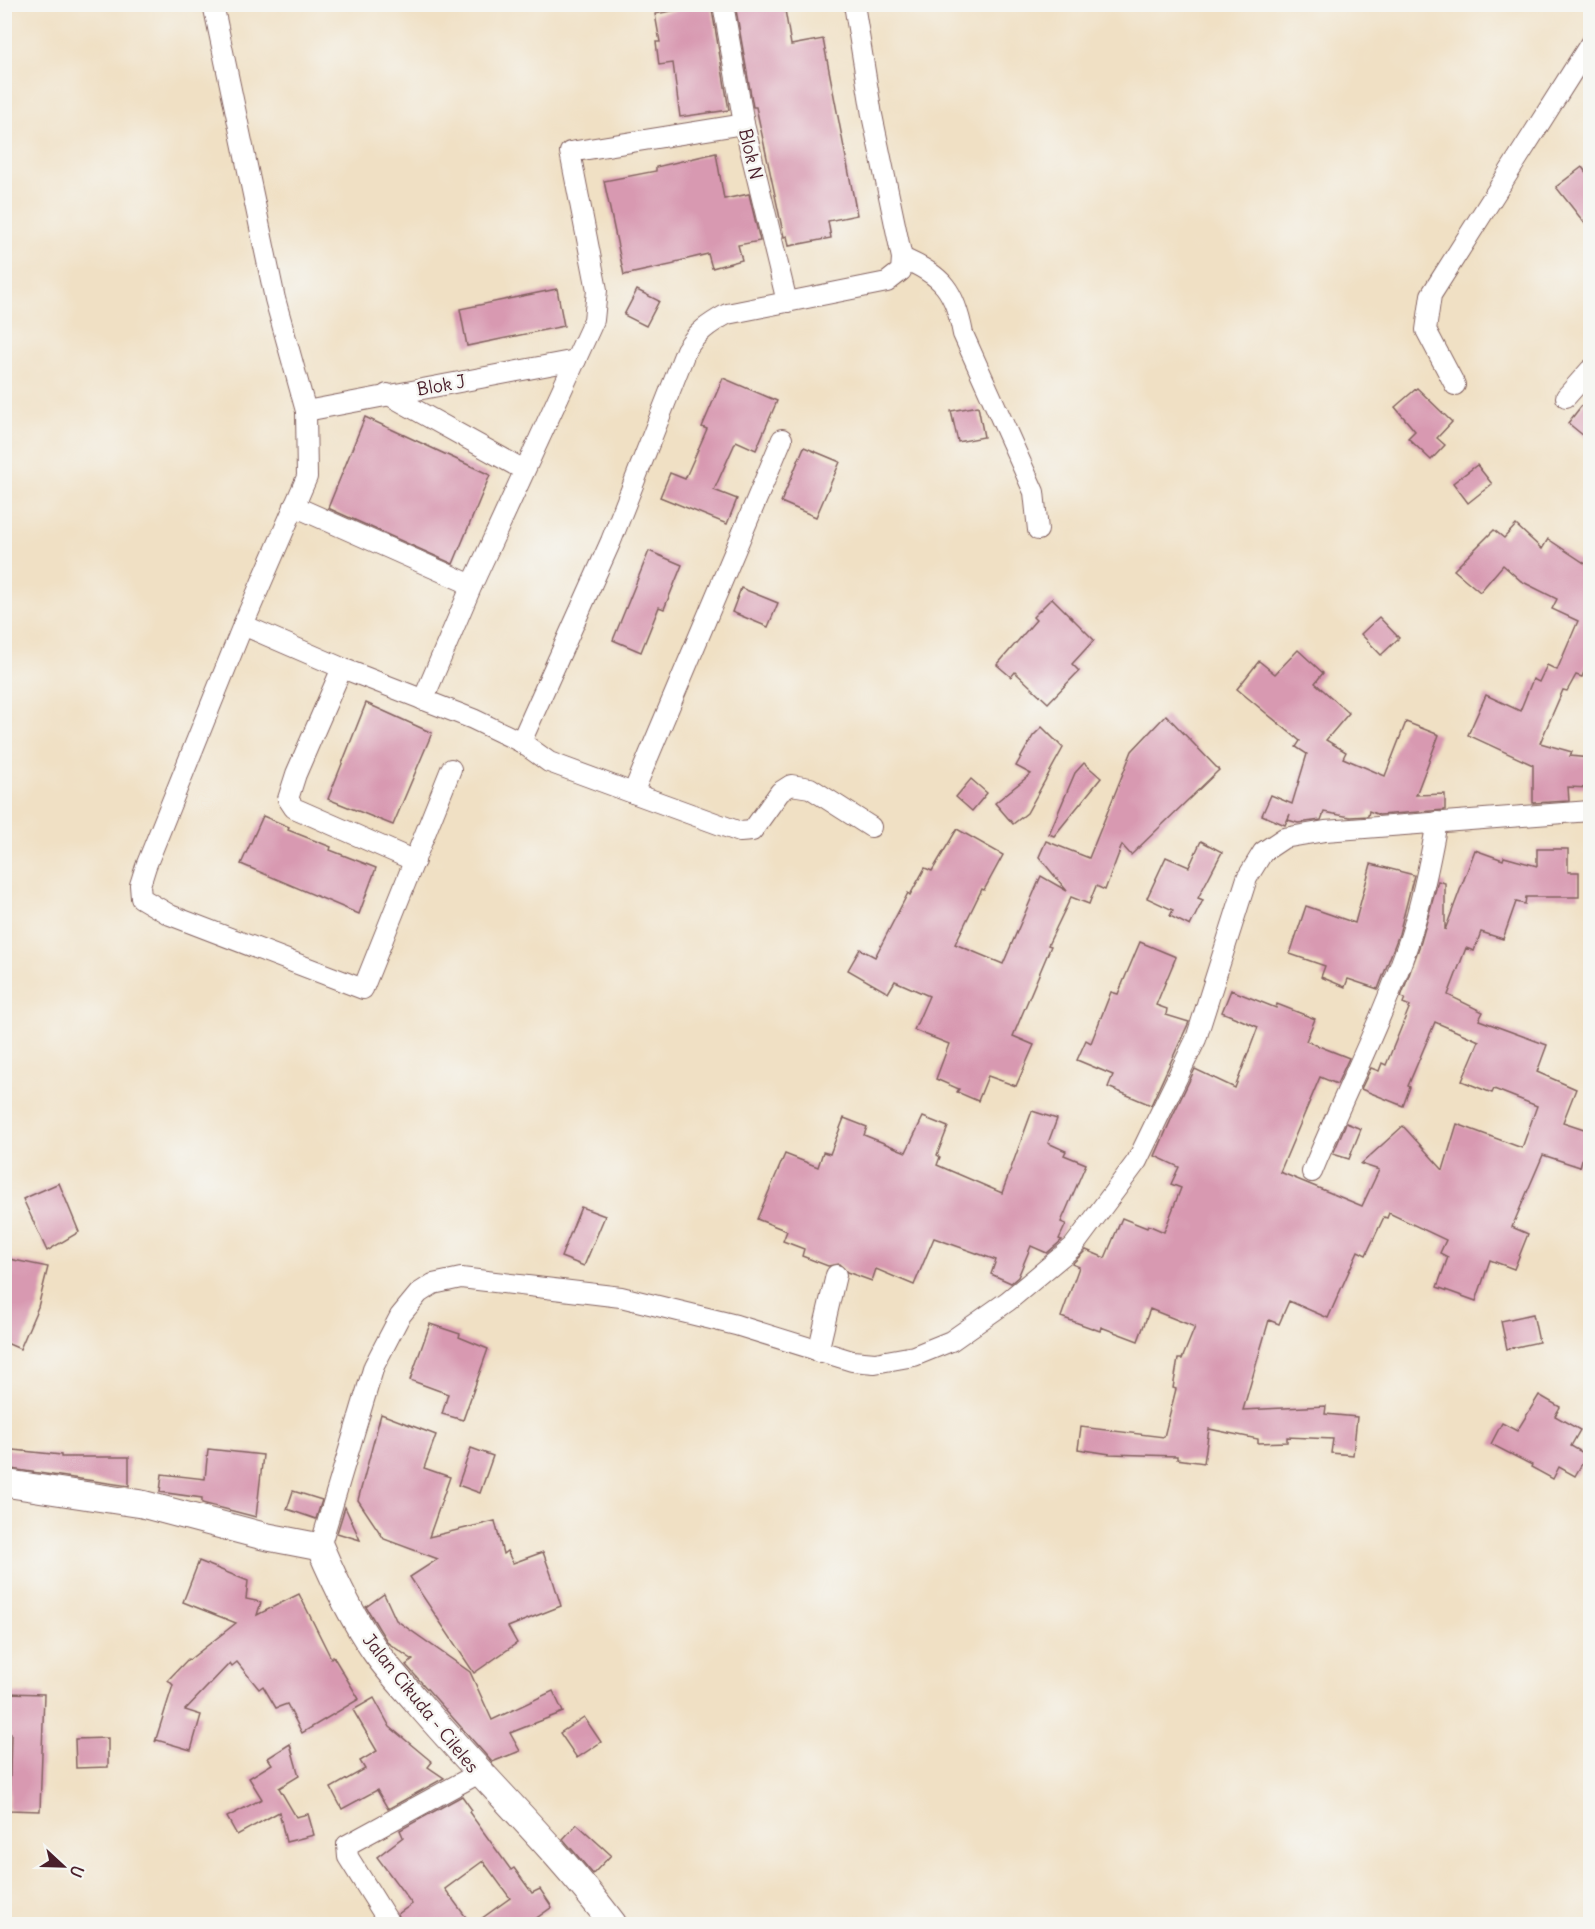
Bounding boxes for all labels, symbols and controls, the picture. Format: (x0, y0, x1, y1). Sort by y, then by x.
street label: Blok N (734, 126, 768, 182)
street label: Blok J (415, 369, 467, 401)
street label: Jalan Cikuda - Cileles (358, 1629, 484, 1777)
north arrow (33, 1836, 93, 1896)
text: U (66, 1863, 88, 1880)

